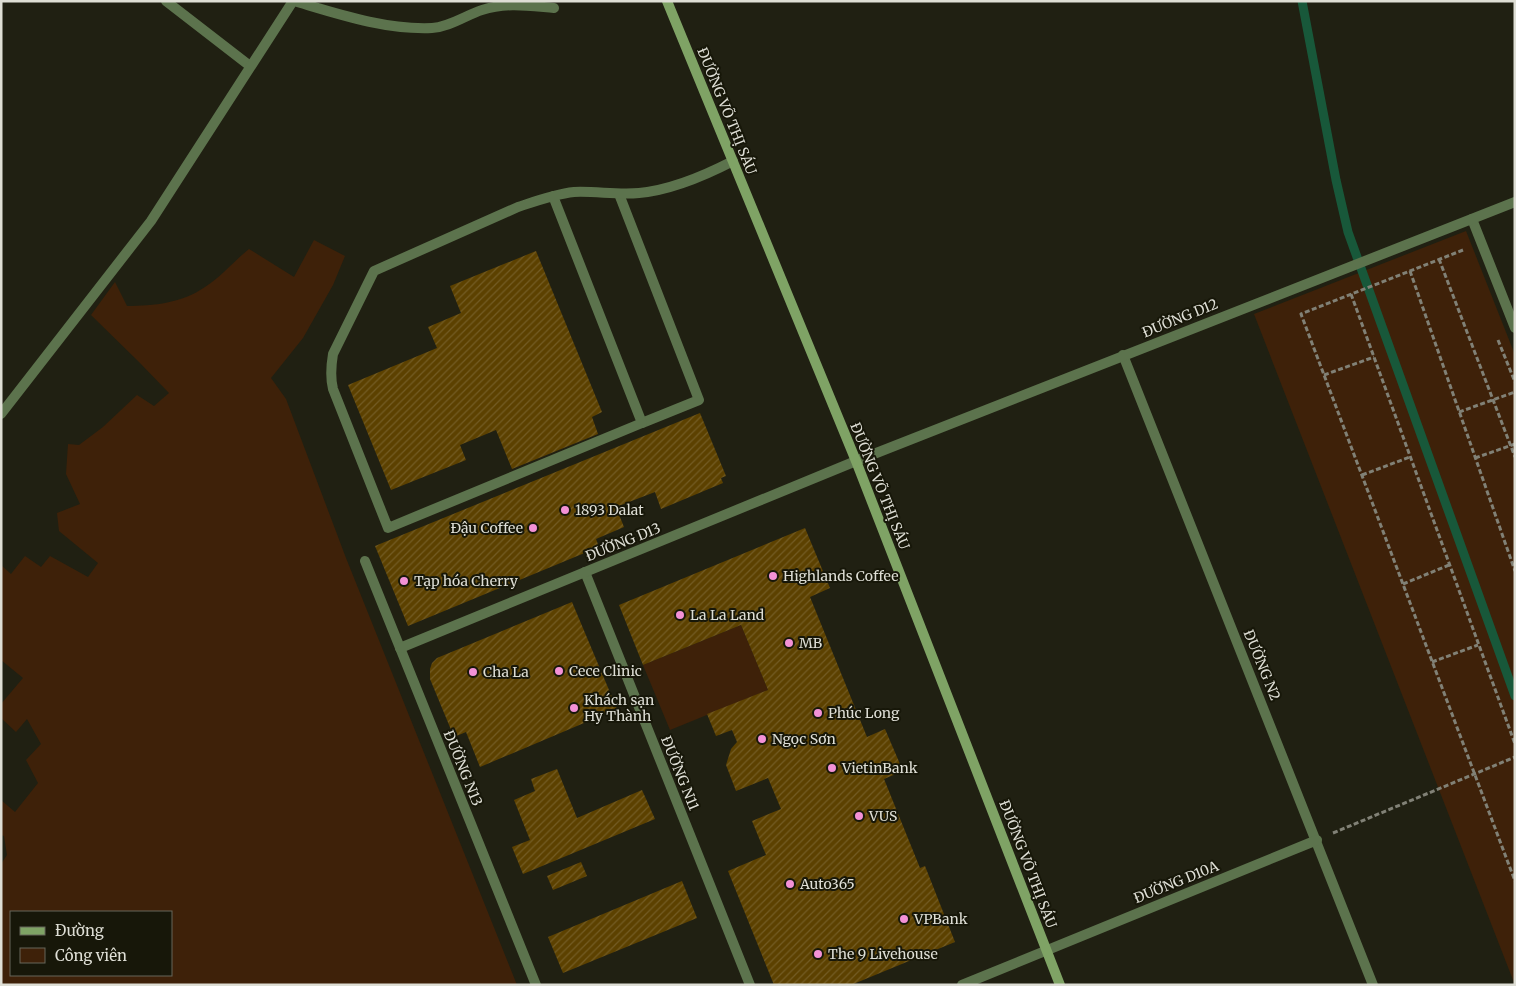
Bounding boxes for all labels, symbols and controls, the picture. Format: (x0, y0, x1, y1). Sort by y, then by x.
street label: ĐƯỜNG VÕ THỊ SÁU (693, 44, 762, 178)
street label: ĐƯỜNG D12 (1139, 294, 1221, 341)
street label: ĐƯỜNG VÕ THỊ SÁU (846, 419, 915, 553)
place label: 1893 Dalat (575, 501, 644, 519)
marker: 1893 Dalat (559, 504, 571, 516)
street label: ĐƯỜNG D13 (582, 518, 663, 565)
place label: Đậu Coffee (450, 519, 523, 537)
marker: Đậu Coffee (527, 522, 539, 534)
place label: Highlands Coffee (783, 567, 898, 585)
marker: Highlands Coffee (767, 570, 779, 582)
place label: Tạp hóa Cherry (414, 572, 519, 590)
marker: Tạp hóa Cherry (398, 575, 410, 587)
place label: La La Land (690, 606, 765, 624)
marker: La La Land (674, 609, 686, 621)
street label: ĐƯỜNG N2 (1240, 627, 1285, 703)
place label: MB (799, 634, 822, 652)
marker: MB (783, 637, 795, 649)
place label: Cece Clinic (569, 662, 642, 680)
place label: Cha La (483, 663, 529, 681)
marker: Cece Clinic (553, 665, 565, 677)
marker: Cha La (467, 666, 479, 678)
place label: Khách sạn Hy Thành (584, 691, 654, 725)
marker: Khách sạn Hy Thành (568, 702, 580, 714)
place label: Phúc Long (828, 704, 900, 722)
marker: Phúc Long (812, 707, 824, 719)
street label: ĐƯỜNG N13 (440, 727, 487, 809)
place label: Ngọc Sơn (772, 730, 836, 748)
street label: ĐƯỜNG N11 (657, 733, 704, 813)
marker: Ngọc Sơn (756, 733, 768, 745)
place label: VietinBank (841, 759, 918, 777)
marker: VietinBank (826, 762, 838, 774)
street label: ĐƯỜNG VÕ THỊ SÁU (995, 797, 1062, 931)
place label: VUS (868, 807, 897, 825)
marker: VUS (853, 810, 865, 822)
street label: ĐƯỜNG D10A (1131, 856, 1221, 907)
place label: Auto365 (799, 875, 855, 893)
marker: Auto365 (784, 878, 796, 890)
place label: VPBank (913, 910, 968, 928)
legend (10, 911, 172, 976)
marker: VPBank (898, 913, 910, 925)
text: Đường (55, 921, 104, 940)
place label: The 9 Livehouse (828, 945, 938, 963)
text: Công viên (55, 946, 127, 965)
marker: The 9 Livehouse (812, 948, 824, 960)

